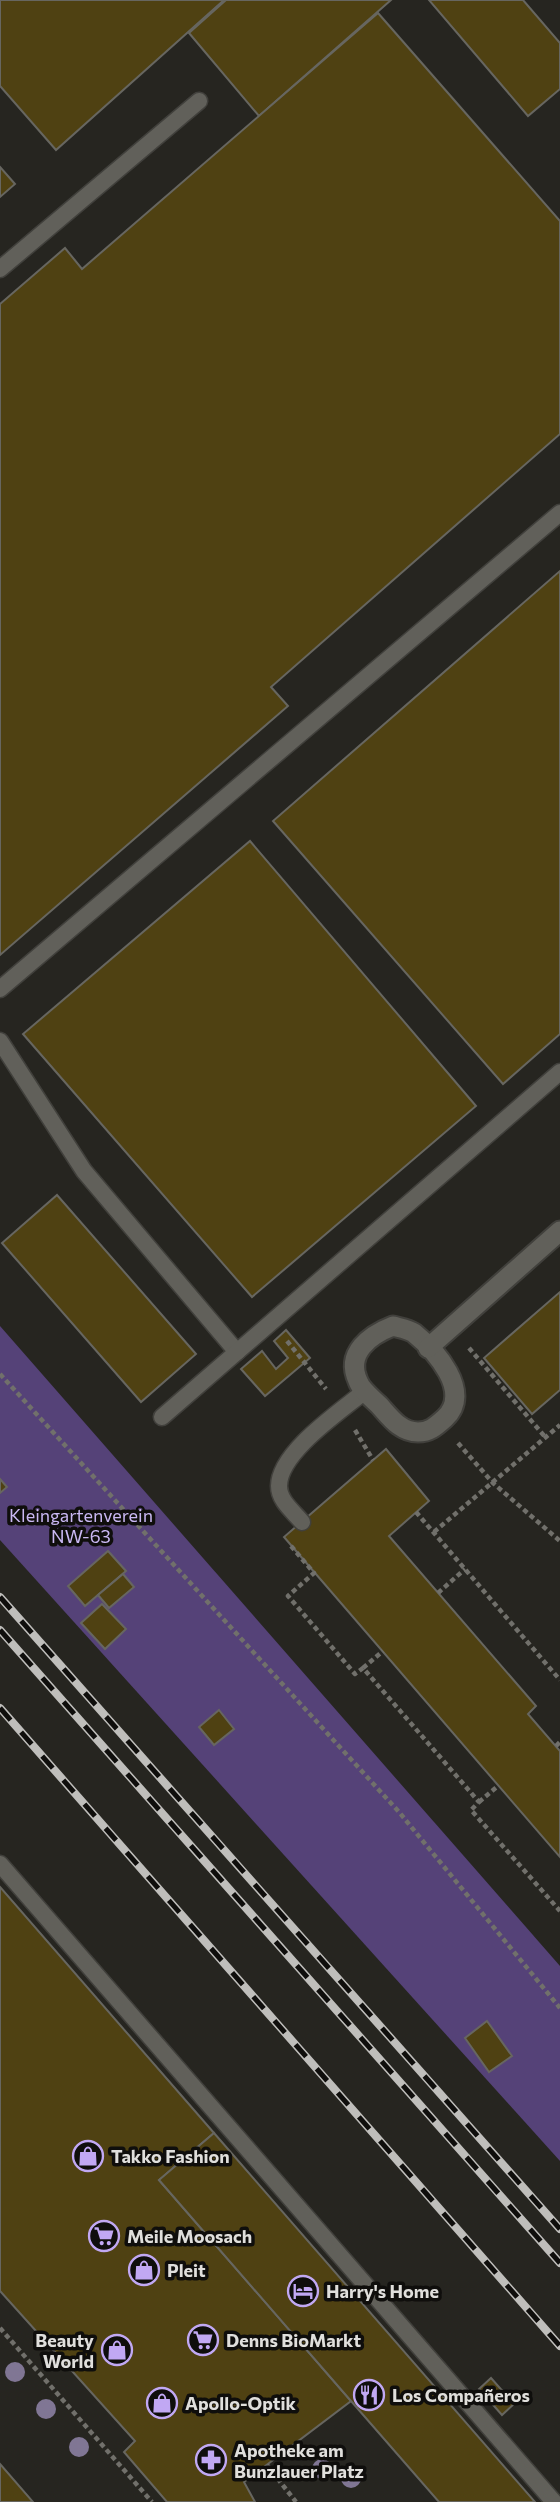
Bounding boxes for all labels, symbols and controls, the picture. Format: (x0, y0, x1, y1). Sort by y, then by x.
park label: Kleingartenverein NW-63 (9, 1504, 153, 1547)
shop icon: Takko Fashion (71, 2139, 105, 2173)
place label: Takko Fashion (111, 2145, 230, 2167)
supermarket icon: Meile Moosach (87, 2219, 121, 2253)
place label: Meile Moosach (127, 2225, 252, 2247)
shop icon: Pleit (127, 2253, 161, 2287)
place label: Pleit (167, 2259, 206, 2281)
hotel icon: Harry's Home (286, 2274, 320, 2308)
place label: Harry's Home (326, 2280, 439, 2302)
supermarket icon: Denns BioMarkt (186, 2323, 220, 2357)
place label: Beauty World (35, 2329, 94, 2372)
place label: Denns BioMarkt (226, 2329, 361, 2351)
shop icon: Beauty World (100, 2333, 134, 2367)
restaurant icon: Los Compañeros (352, 2378, 386, 2412)
place label: Los Compañeros (392, 2384, 530, 2406)
shop icon: Apollo-Optik (145, 2386, 179, 2420)
place label: Apollo-Optik (185, 2392, 296, 2414)
place label: Apotheke am Bunzlauer Platz (234, 2439, 364, 2482)
pharmacy icon: Apotheke am Bunzlauer Platz (194, 2443, 228, 2477)

